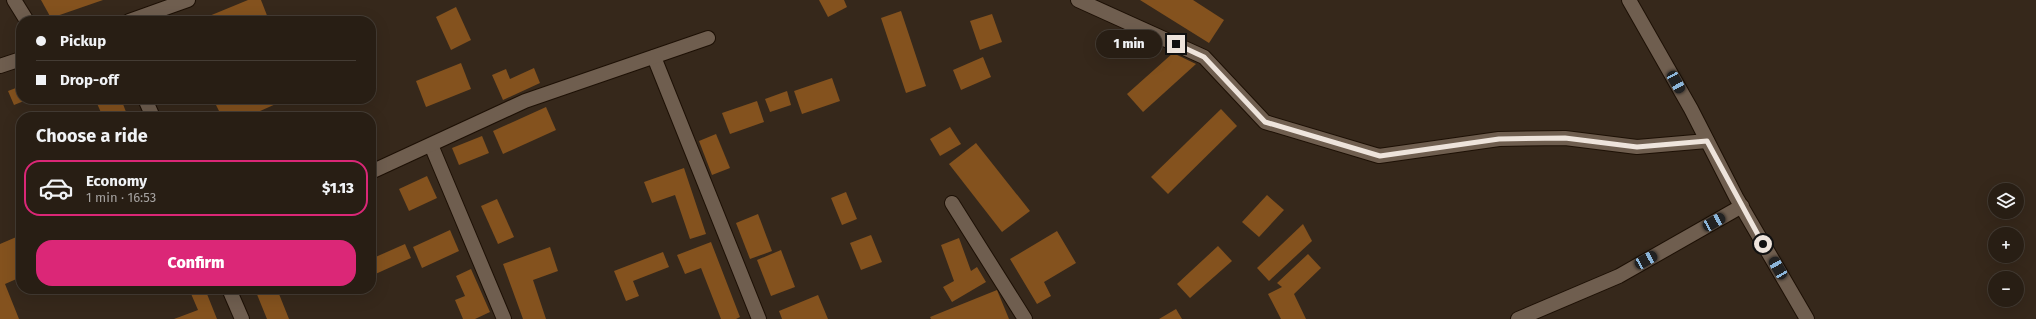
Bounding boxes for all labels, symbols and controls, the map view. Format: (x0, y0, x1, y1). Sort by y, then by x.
callout: 1 min (1096, 30, 1162, 58)
text: Pickup (60, 32, 106, 50)
route end (1167, 35, 1185, 53)
text: 1 min (1113, 36, 1145, 51)
car (1665, 69, 1687, 95)
text: Drop-off (60, 71, 119, 89)
text: Choose a ride (36, 125, 148, 147)
icon: car (38, 170, 74, 206)
text: Economy (86, 172, 147, 190)
text: $1.13 (322, 179, 354, 197)
map controls (1988, 183, 2024, 307)
button: layers (1988, 183, 2024, 219)
text: 1 min · 16:53 (86, 190, 156, 205)
car (1701, 211, 1727, 233)
button: + (1988, 227, 2024, 263)
route start (1754, 235, 1772, 253)
button: Confirm (36, 240, 356, 286)
car (1633, 249, 1659, 271)
car (1767, 255, 1789, 281)
button: − (1988, 271, 2024, 307)

